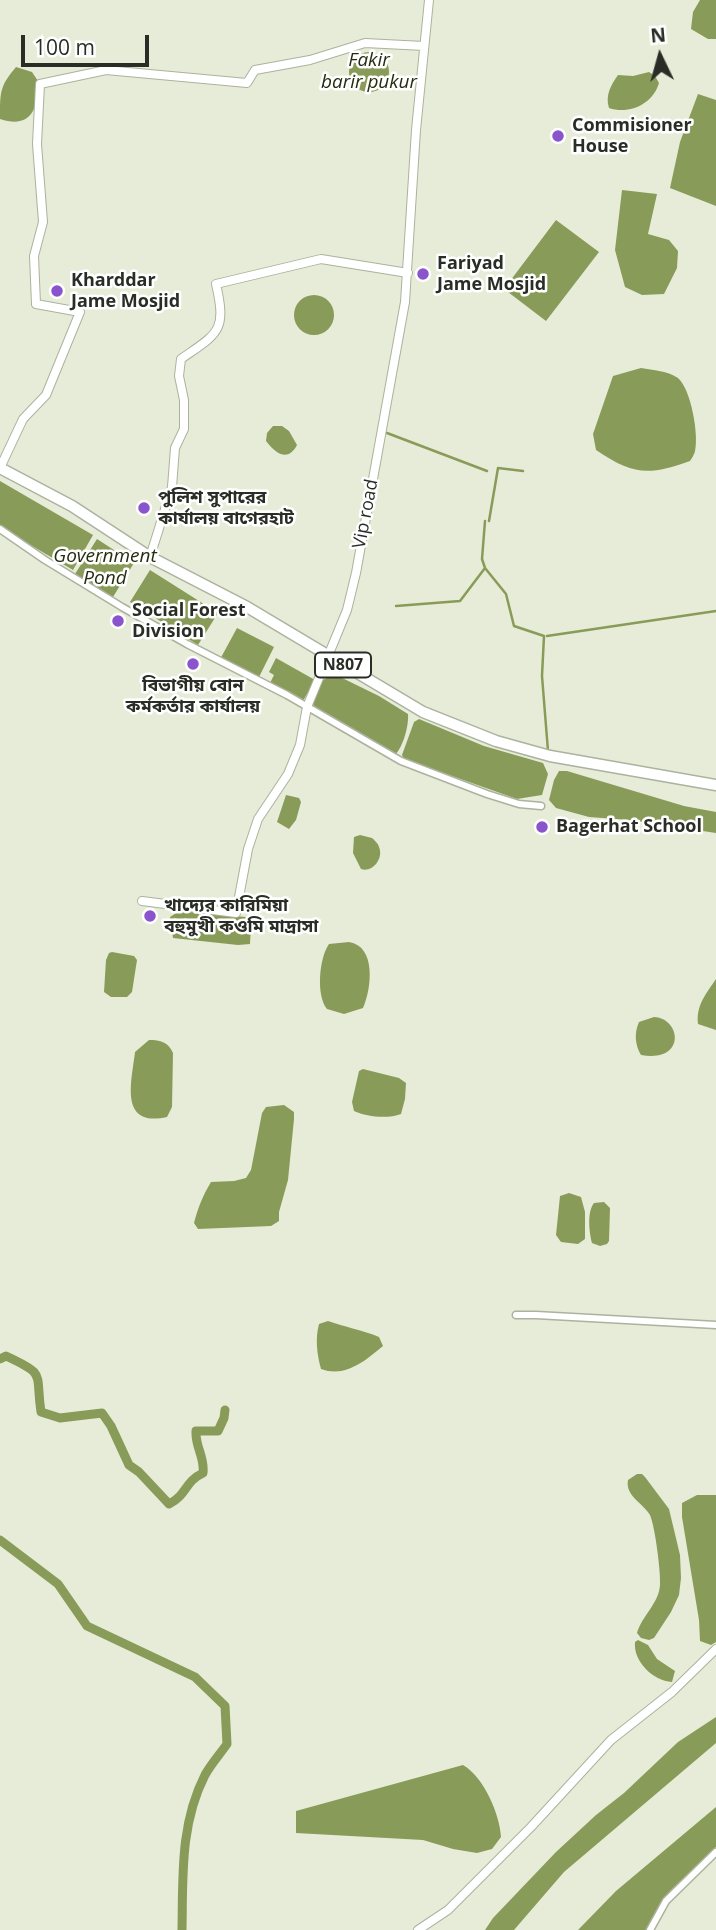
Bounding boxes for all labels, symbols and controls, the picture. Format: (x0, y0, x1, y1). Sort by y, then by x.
scale bar (24, 21, 152, 65)
north arrow (625, 21, 695, 91)
text: N (649, 21, 667, 49)
text: 100 m (34, 33, 95, 61)
water label: Fakir barir pukur (321, 50, 417, 94)
place label: Commisioner House (572, 115, 692, 158)
marker: Commisioner House (550, 128, 566, 144)
place label: Fariyad Jame Mosjid (437, 253, 546, 296)
marker: Fariyad Jame Mosjid (415, 266, 431, 282)
place label: Kharddar Jame Mosjid (71, 270, 180, 312)
marker: Kharddar Jame Mosjid (49, 283, 65, 299)
street label: Vip road (349, 478, 383, 550)
place label: পুলিশ সুপারের কার্যালয় বাগেরহাট (158, 487, 294, 530)
marker: পুলিশ সুপারের কার্যালয় বাগেরহাট (136, 500, 152, 516)
water label: Government Pond (53, 546, 157, 590)
place label: Social Forest Division (132, 600, 245, 642)
marker: Social Forest Division (110, 613, 126, 629)
road number: N807 (315, 652, 371, 678)
marker: বিভাগীয় বোন কর্মকর্তার কার্যালয় (185, 656, 201, 672)
place label: বিভাগীয় বোন কর্মকর্তার কার্যালয় (126, 675, 260, 718)
place label: Bagerhat School (556, 816, 702, 838)
marker: Bagerhat School (534, 819, 550, 835)
place label: খাদ্যের কারিমিয়া বহুমুখী কওমি মাদ্রাসা (164, 895, 318, 937)
marker: খাদ্যের কারিমিয়া বহুমুখী কওমি মাদ্রাসা (142, 908, 158, 924)

